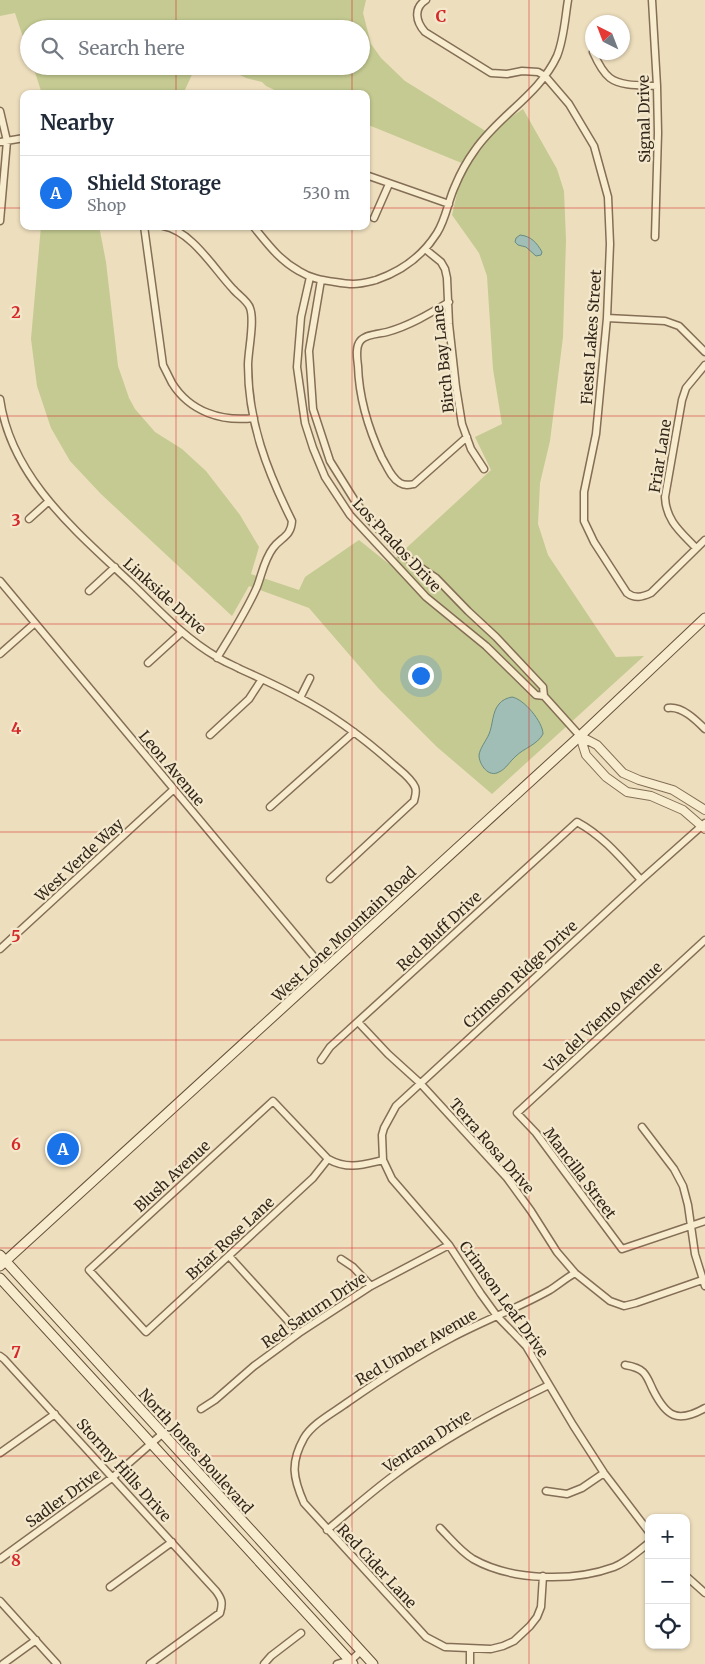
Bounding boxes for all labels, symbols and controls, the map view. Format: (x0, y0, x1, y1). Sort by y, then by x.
text: C (436, 6, 446, 26)
north arrow (585, 15, 630, 60)
search box (20, 20, 370, 75)
icon: search (38, 34, 66, 62)
text: Search here (78, 36, 185, 60)
street label: Signal Drive (634, 75, 654, 163)
text: Nearby (40, 109, 114, 136)
text: Shield Storage (87, 171, 221, 195)
text: A (50, 183, 62, 203)
text: 530 m (302, 183, 350, 203)
text: Shop (87, 195, 126, 215)
street label: Fiesta Lakes Street (577, 269, 605, 405)
text: 2 (11, 302, 21, 322)
street label: Birch Bay Lane (428, 304, 458, 414)
street label: Friar Lane (645, 418, 675, 494)
street label: Los Prados Drive (349, 494, 445, 596)
text: 3 (11, 510, 21, 530)
street label: Linkside Drive (120, 554, 210, 638)
your location (408, 663, 434, 689)
text: 4 (11, 718, 21, 738)
street label: Leon Avenue (135, 726, 209, 810)
street label: West Verde Way (30, 814, 127, 906)
street label: West Lone Mountain Road (267, 862, 420, 1006)
street label: Red Bluff Drive (393, 887, 485, 975)
street label: Crimson Ridge Drive (459, 916, 581, 1032)
text: 5 (11, 926, 21, 946)
street label: Via del Viento Avenue (539, 957, 666, 1077)
street label: Terra Rosa Drive (445, 1094, 539, 1198)
street label: Mancilla Street (540, 1124, 620, 1222)
pin: A (47, 1130, 79, 1168)
text: 6 (11, 1134, 21, 1154)
street label: Blush Avenue (130, 1136, 214, 1216)
street label: Briar Rose Lane (182, 1192, 278, 1284)
street label: Crimson Leaf Drive (455, 1237, 553, 1361)
street label: Red Saturn Drive (258, 1268, 370, 1352)
street label: Red Umber Avenue (352, 1305, 480, 1389)
text: 7 (11, 1342, 21, 1362)
street label: North Jones Boulevard (135, 1385, 257, 1517)
street label: Ventana Drive (379, 1405, 475, 1477)
street label: Stormy Hills Drive (73, 1414, 175, 1526)
street label: Sadler Drive (22, 1464, 104, 1532)
map controls (645, 1514, 690, 1649)
button: + (645, 1514, 690, 1559)
street label: Red Cider Lane (333, 1520, 421, 1612)
text: 8 (11, 1550, 21, 1570)
button: − (645, 1559, 690, 1604)
button: locate (645, 1604, 690, 1649)

